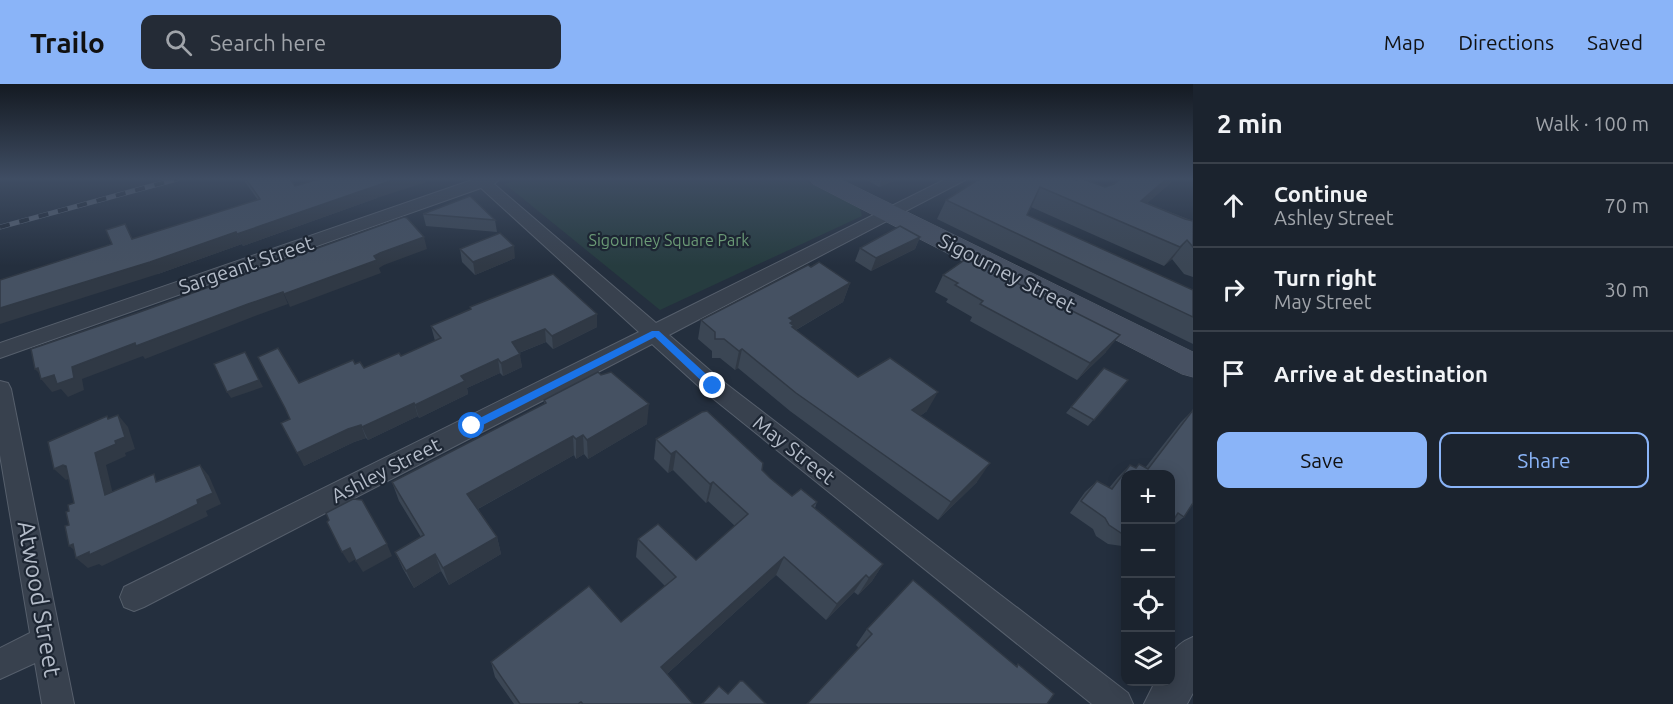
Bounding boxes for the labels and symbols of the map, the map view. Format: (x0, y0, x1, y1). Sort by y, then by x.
street label: Sigourney Street (935, 228, 1079, 317)
street label: Sargeant Street (175, 231, 316, 298)
park label: Sigourney Square Park (589, 231, 749, 249)
route end (699, 372, 725, 398)
street label: May Street (749, 410, 840, 489)
route start (458, 412, 484, 438)
street label: Ashley Street (327, 432, 444, 507)
street label: Atwood Street (12, 519, 67, 680)

